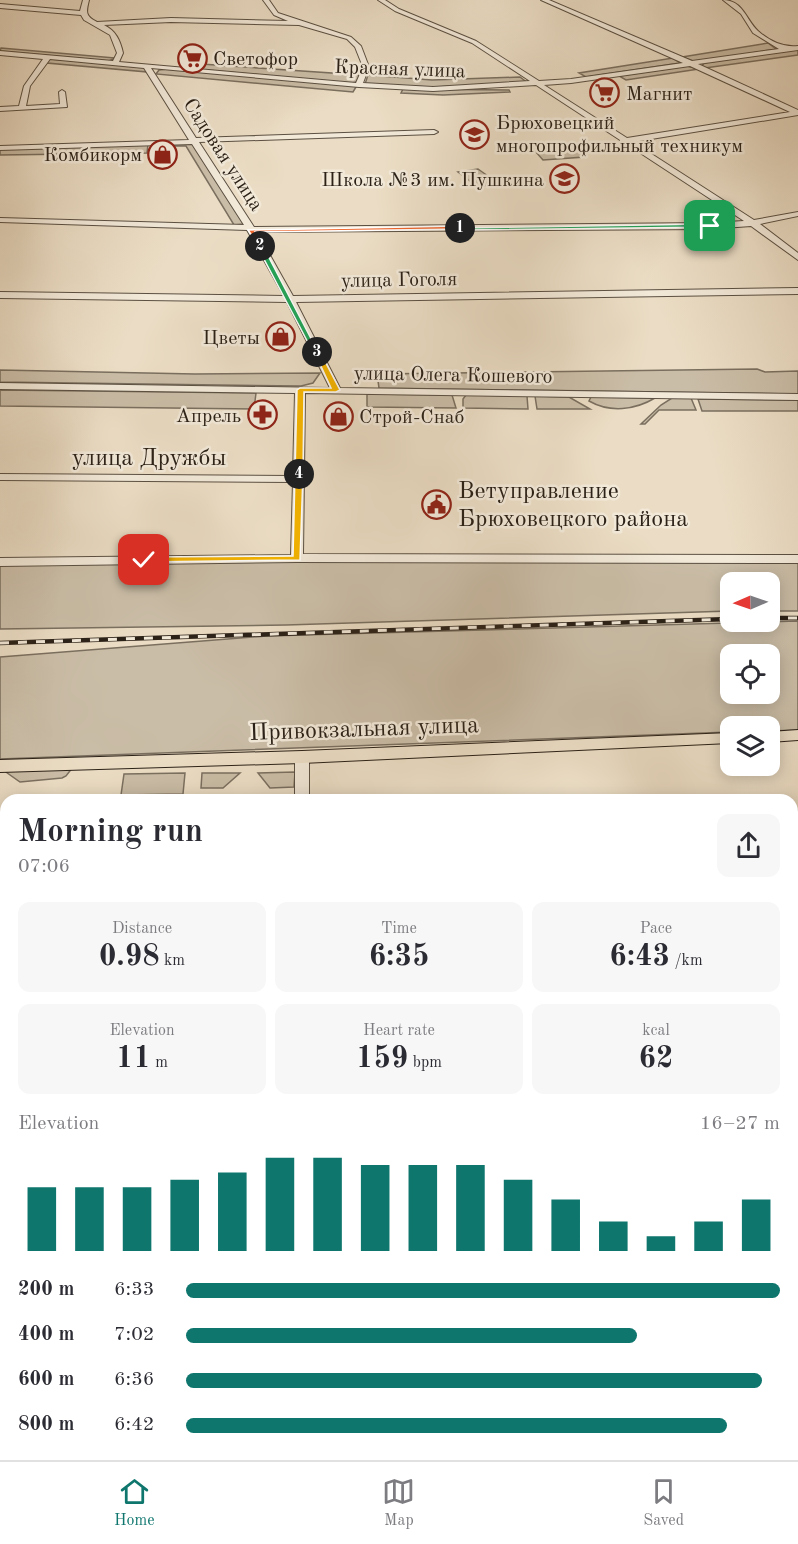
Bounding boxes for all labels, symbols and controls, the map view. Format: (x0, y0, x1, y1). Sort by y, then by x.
supermarket icon: Светофор (176, 42, 208, 74)
place label: Светофор (213, 50, 298, 70)
street label: Красная улица (334, 58, 466, 82)
supermarket icon: Магнит (589, 77, 621, 109)
place label: Магнит (626, 85, 693, 105)
street label: Садовая улица (179, 95, 266, 215)
place label: Брюховецкий многопрофильный техникум (496, 114, 743, 157)
school or university icon: Брюховецкий многопрофильный техникум (459, 118, 491, 150)
shop icon: Комбикорм (147, 138, 179, 170)
place label: Комбикорм (43, 146, 142, 166)
school or university icon: Школа №3 им. Пушкина (549, 163, 581, 195)
place label: Школа №3 им. Пушкина (321, 171, 544, 191)
pin (684, 200, 735, 251)
icon: arrive (693, 209, 726, 242)
pin: 1 (445, 213, 475, 243)
text: 1 (455, 220, 465, 236)
pin: 2 (245, 231, 275, 261)
text: 2 (255, 238, 265, 254)
street label: улица Гоголя (341, 270, 457, 292)
shop icon: Цветы (265, 321, 297, 353)
place label: Цветы (203, 329, 260, 349)
pin: 3 (302, 337, 332, 367)
text: 3 (312, 344, 322, 360)
street label: улица Олега Кошевого (353, 364, 553, 388)
pharmacy icon: Апрель (246, 399, 278, 431)
shop icon: Строй-Снаб (322, 400, 354, 432)
place label: Апрель (176, 407, 241, 427)
place label: Строй-Снаб (359, 408, 464, 428)
street label: улица Дружбы (72, 447, 226, 471)
pin: 4 (284, 459, 314, 489)
text: 4 (294, 466, 304, 482)
place label: Ветуправление Брюховецкого района (458, 480, 688, 532)
public building icon: Ветуправление Брюховецкого района (421, 488, 453, 520)
pin (118, 534, 169, 585)
icon: check (127, 543, 160, 576)
north arrow (720, 572, 780, 632)
map controls (720, 572, 780, 776)
button: locate (720, 644, 780, 704)
street label: Привокзальная улица (249, 714, 479, 746)
button: layers (720, 716, 780, 776)
button: share (717, 814, 780, 877)
text: Morning run (18, 816, 203, 849)
text: 07:06 (18, 857, 70, 877)
text: Distance (112, 921, 172, 937)
text: Time (381, 921, 417, 937)
text: Pace (640, 921, 672, 937)
text: 0.98 (99, 942, 160, 972)
text: 6:35 (369, 942, 429, 972)
text: 6:43 (609, 942, 670, 972)
text: km (160, 953, 185, 969)
text: /km (670, 953, 703, 969)
text: Elevation (109, 1023, 175, 1039)
text: Heart rate (363, 1023, 435, 1039)
text: kcal (642, 1023, 670, 1039)
text: 11 (116, 1044, 151, 1074)
text: 159 (356, 1044, 408, 1074)
text: 62 (639, 1044, 673, 1074)
text: m (151, 1055, 168, 1071)
text: bpm (408, 1055, 442, 1071)
text: Elevation (18, 1114, 99, 1134)
text: 16–27 m (700, 1114, 780, 1134)
text: 200 m (18, 1280, 74, 1300)
text: 6:33 (114, 1280, 154, 1300)
text: 400 m (18, 1325, 74, 1345)
text: 7:02 (114, 1325, 154, 1345)
text: 600 m (18, 1370, 74, 1390)
text: 6:36 (114, 1370, 154, 1390)
text: 800 m (18, 1415, 74, 1435)
text: 6:42 (114, 1415, 154, 1435)
tab: Home (114, 1475, 155, 1531)
tab: Map (382, 1475, 415, 1531)
tab: Saved (643, 1475, 684, 1531)

